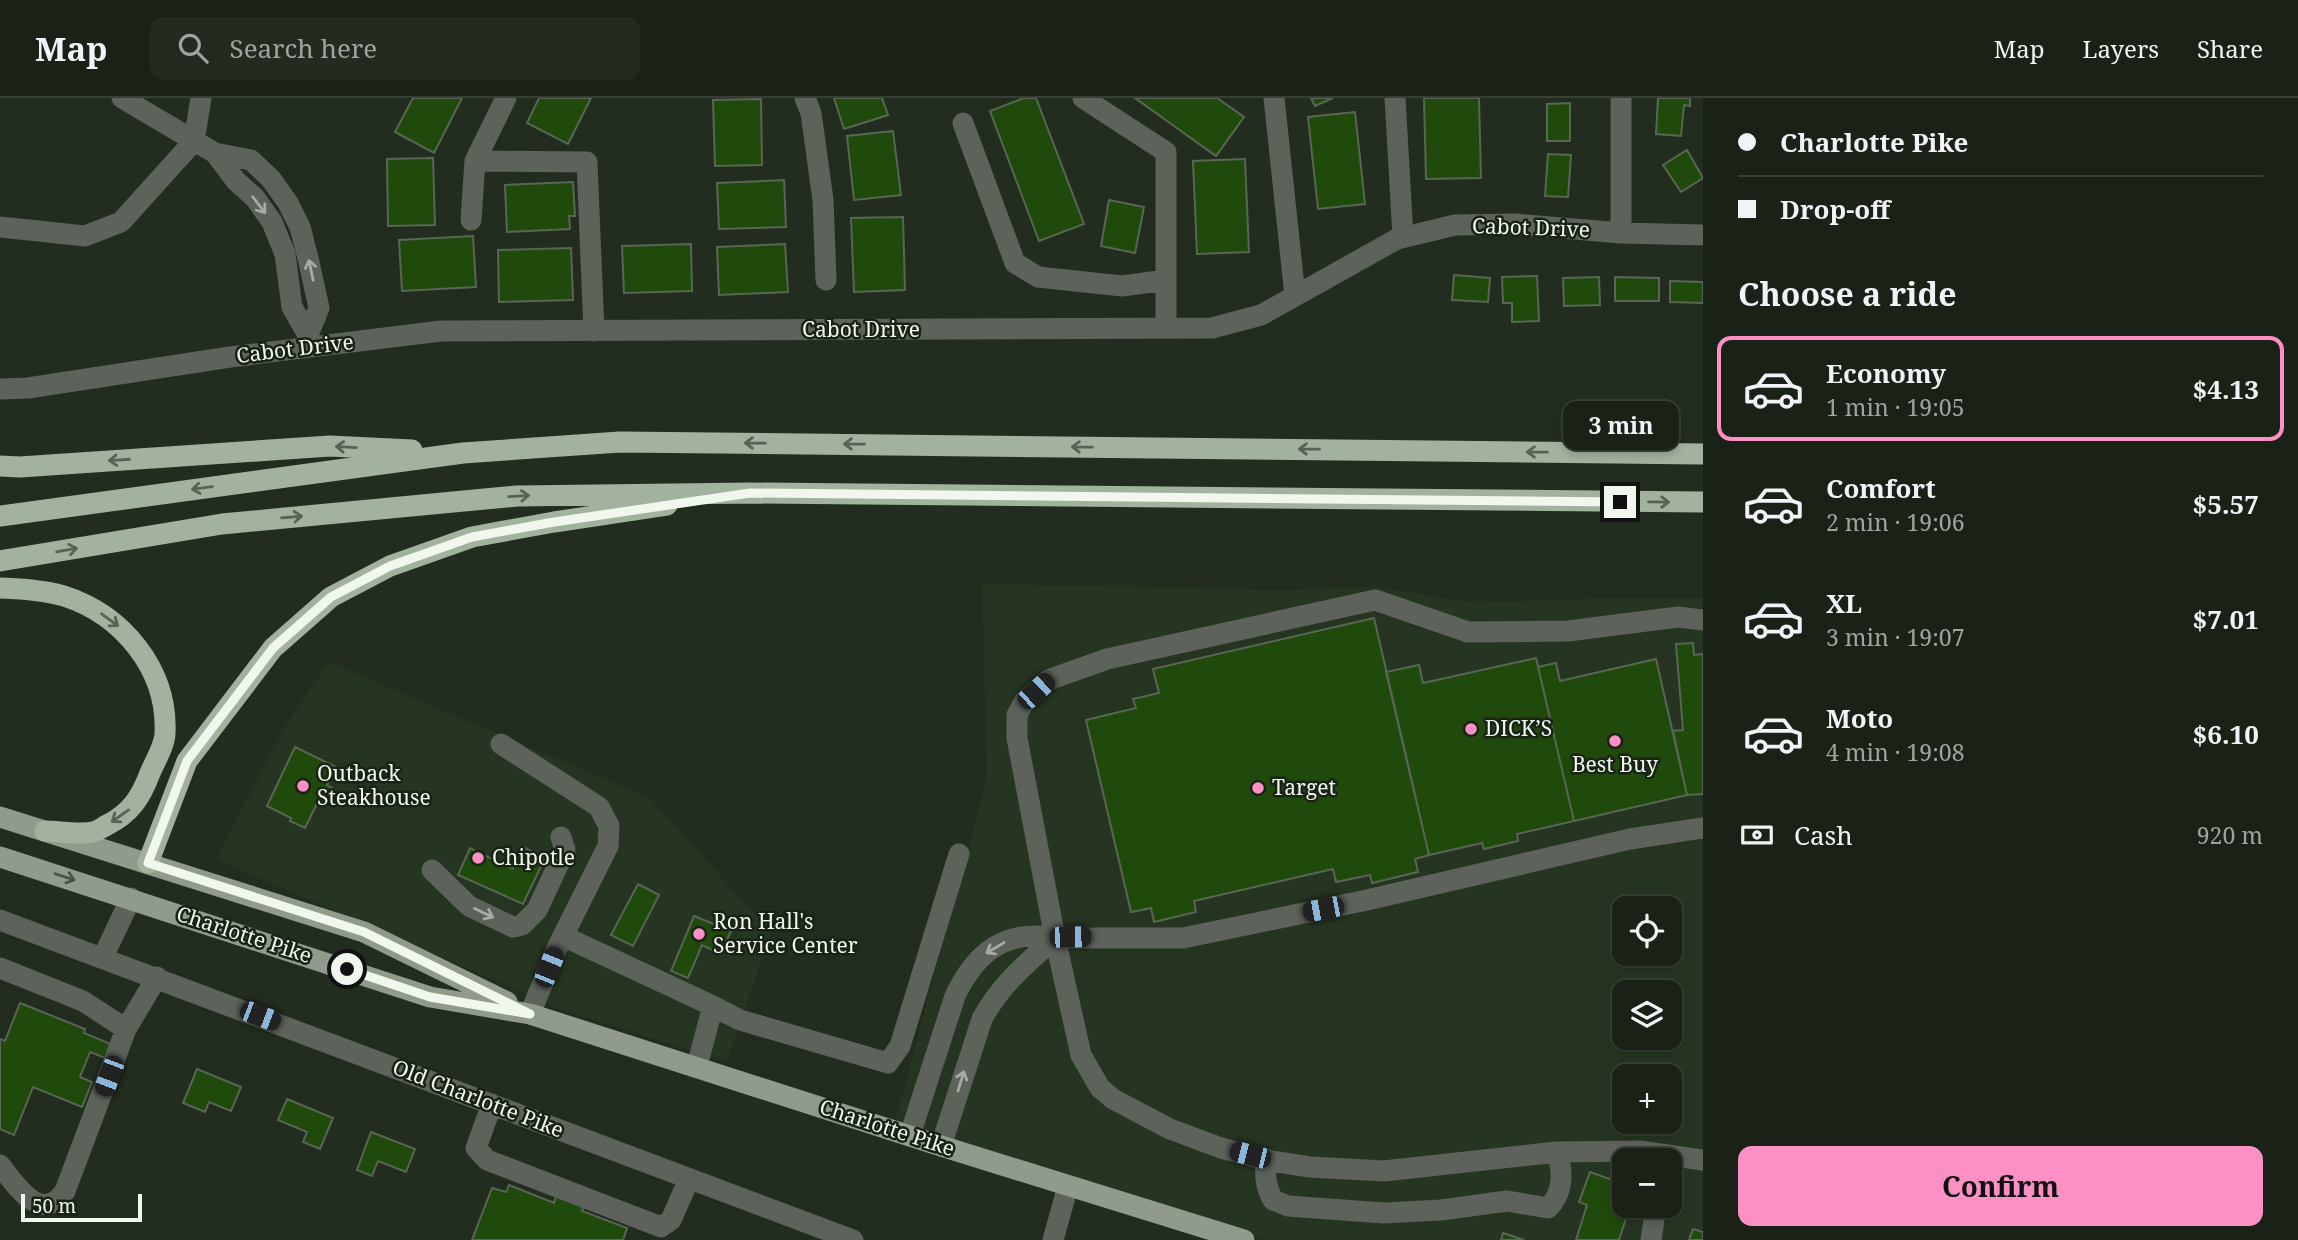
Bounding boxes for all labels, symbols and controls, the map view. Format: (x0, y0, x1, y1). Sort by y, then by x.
search box (150, 17, 640, 80)
text: Map (35, 26, 108, 71)
icon: search (174, 29, 212, 67)
text: Search here (230, 30, 377, 66)
text: Map (1994, 32, 2045, 65)
text: Layers (2083, 32, 2159, 65)
text: Share (2197, 32, 2263, 65)
text: Charlotte Pike (1780, 124, 1968, 160)
text: Drop-off (1780, 191, 1890, 227)
one-way arrow (252, 195, 267, 214)
street label: Cabot Drive (1472, 211, 1590, 243)
one-way arrow (304, 259, 317, 282)
text: Choose a ride (1738, 272, 1957, 315)
street label: Cabot Drive (802, 315, 920, 343)
street label: Cabot Drive (235, 327, 355, 369)
text: Economy (1826, 355, 1946, 391)
icon: car (1742, 357, 1805, 420)
text: $4.13 (2193, 371, 2259, 407)
text: 1 min · 19:05 (1826, 391, 1964, 423)
callout: 3 min (1562, 400, 1678, 450)
text: 3 min (1588, 409, 1654, 441)
one-way arrow (744, 436, 767, 450)
one-way arrow (843, 437, 866, 451)
one-way arrow (335, 440, 358, 453)
one-way arrow (1071, 440, 1094, 454)
one-way arrow (1298, 442, 1321, 456)
one-way arrow (1526, 445, 1549, 459)
one-way arrow (109, 454, 131, 467)
text: Comfort (1826, 470, 1936, 506)
icon: car (1742, 472, 1805, 535)
one-way arrow (191, 482, 213, 495)
route end (1604, 486, 1636, 518)
text: $5.57 (2193, 486, 2259, 522)
one-way arrow (507, 490, 530, 503)
one-way arrow (1647, 495, 1670, 509)
text: 2 min · 19:06 (1826, 506, 1964, 538)
one-way arrow (281, 510, 303, 523)
one-way arrow (55, 543, 78, 556)
text: XL (1826, 585, 1862, 621)
icon: car (1742, 587, 1805, 650)
text: $7.01 (2193, 601, 2259, 637)
one-way arrow (101, 613, 119, 628)
text: 3 min · 19:07 (1826, 621, 1964, 653)
car (1014, 669, 1059, 713)
text: Moto (1826, 700, 1893, 736)
icon: car (1742, 702, 1805, 765)
place label: DICK’S (1485, 714, 1552, 742)
text: $6.10 (2193, 716, 2259, 752)
marker: DICK’S (1463, 721, 1479, 737)
marker: Best Buy (1607, 733, 1623, 749)
text: 4 min · 19:08 (1826, 736, 1964, 768)
place label: Best Buy (1572, 750, 1658, 778)
place label: Outback Steakhouse (317, 759, 431, 811)
place label: Target (1272, 773, 1336, 801)
marker: Outback Steakhouse (295, 778, 311, 794)
marker: Target (1250, 780, 1266, 796)
one-way arrow (111, 809, 130, 823)
icon: cash (1738, 816, 1776, 854)
text: Cash (1794, 817, 1853, 853)
text: 920 m (2197, 819, 2263, 851)
place label: Chipotle (492, 843, 575, 871)
marker: Chipotle (470, 850, 486, 866)
one-way arrow (54, 872, 76, 885)
car (1301, 895, 1346, 923)
map controls (1612, 896, 1682, 1218)
button: locate (1612, 896, 1682, 966)
street label: Charlotte Pike (173, 899, 315, 969)
one-way arrow (473, 907, 494, 921)
place label: Ron Hall's Service Center (713, 907, 858, 959)
marker: Ron Hall's Service Center (691, 926, 707, 942)
car (1049, 926, 1092, 948)
one-way arrow (985, 941, 1005, 955)
car (532, 944, 567, 990)
route start (331, 953, 363, 985)
button: layers (1612, 980, 1682, 1050)
car (237, 999, 284, 1033)
car (92, 1053, 127, 1099)
street label: Old Charlotte Pike (389, 1053, 568, 1144)
button: + (1612, 1064, 1682, 1134)
one-way arrow (956, 1070, 969, 1092)
street label: Charlotte Pike (816, 1092, 958, 1162)
car (1228, 1140, 1273, 1170)
button: Confirm (1738, 1146, 2263, 1226)
button: − (1612, 1148, 1682, 1218)
scale bar (21, 1191, 142, 1223)
text: 50 m (32, 1193, 76, 1219)

